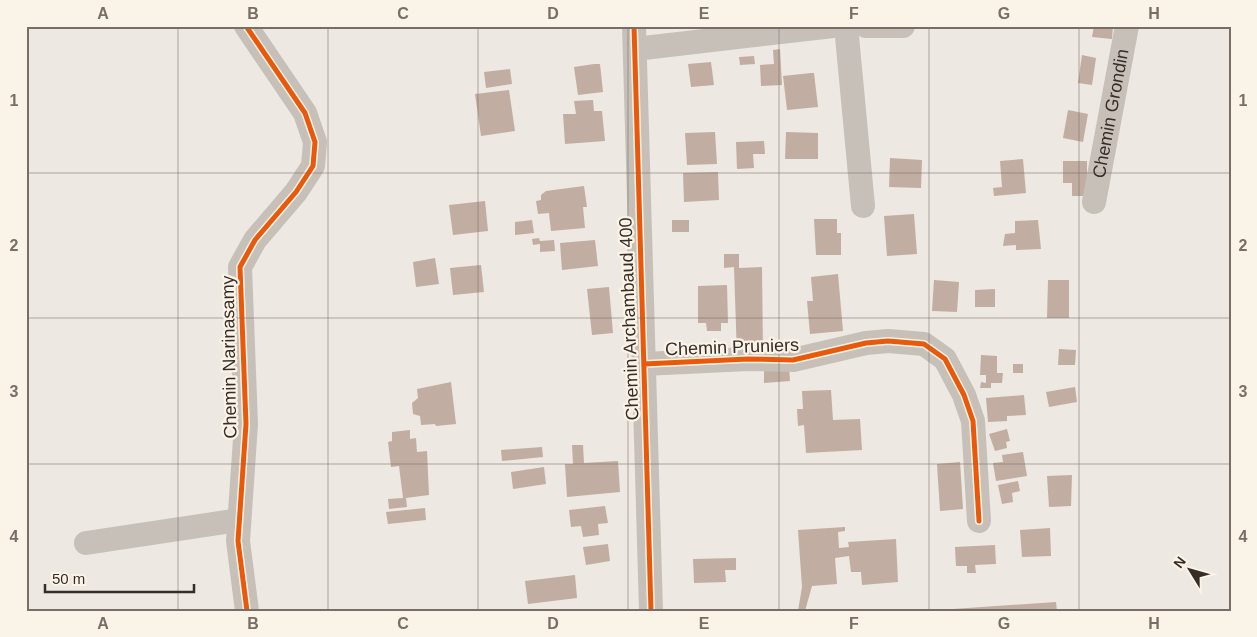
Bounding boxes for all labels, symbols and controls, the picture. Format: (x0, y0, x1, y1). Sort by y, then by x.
text: A (97, 5, 109, 22)
text: B (247, 5, 259, 22)
text: C (397, 5, 409, 22)
text: D (547, 5, 559, 22)
text: E (699, 5, 710, 22)
text: F (849, 5, 859, 22)
text: G (998, 5, 1010, 22)
text: H (1148, 5, 1160, 22)
street label: Chemin Grondin (1089, 47, 1132, 180)
text: 1 (10, 92, 19, 109)
text: 1 (1239, 92, 1248, 109)
street label: Chemin Archambaud 400 (615, 217, 643, 421)
text: 2 (10, 237, 19, 254)
text: 2 (1239, 237, 1248, 254)
street label: Chemin Narinasamy (218, 275, 240, 439)
street label: Chemin Pruniers (665, 335, 799, 359)
text: 3 (10, 383, 19, 400)
text: 3 (1239, 383, 1248, 400)
text: 4 (10, 528, 19, 545)
text: 4 (1239, 528, 1248, 545)
north arrow (1164, 544, 1214, 594)
text: N (1170, 553, 1189, 571)
scale bar (45, 562, 194, 594)
text: 50 m (52, 570, 85, 587)
text: A (97, 615, 109, 632)
text: B (247, 615, 259, 632)
text: C (397, 615, 409, 632)
text: D (547, 615, 559, 632)
text: E (699, 615, 710, 632)
text: F (849, 615, 859, 632)
text: G (998, 615, 1010, 632)
text: H (1148, 615, 1160, 632)

